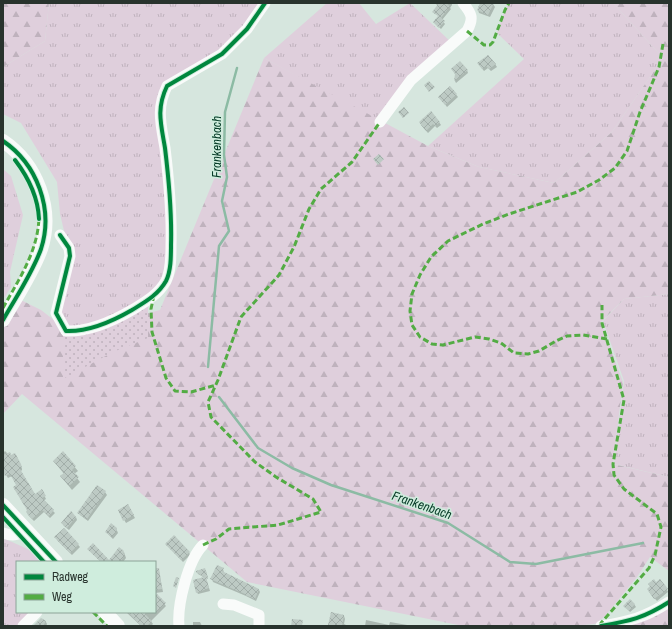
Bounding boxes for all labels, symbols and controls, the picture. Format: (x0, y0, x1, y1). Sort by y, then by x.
water label: Frankenbach (208, 116, 225, 178)
water label: Frankenbach (390, 487, 454, 523)
legend (16, 561, 156, 613)
text: Radweg (52, 569, 89, 585)
text: Weg (52, 589, 73, 605)

